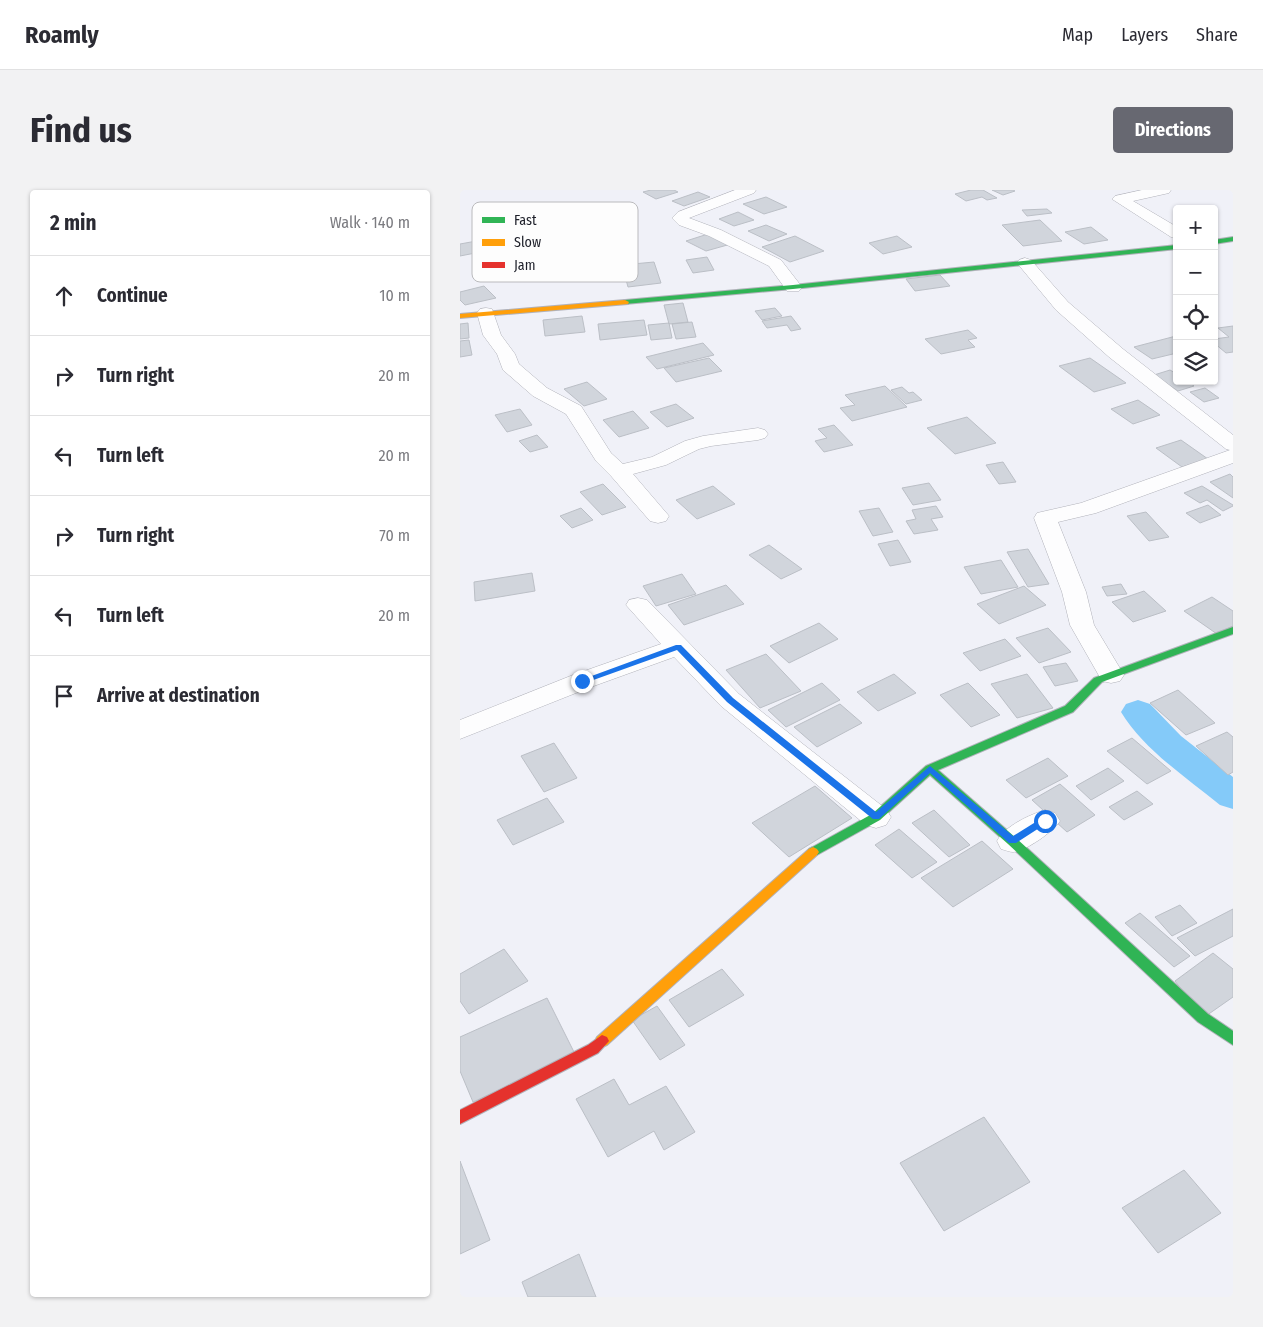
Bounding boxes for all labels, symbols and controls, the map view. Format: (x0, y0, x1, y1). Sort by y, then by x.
text: Roamly (25, 21, 99, 49)
text: Map (1062, 24, 1093, 46)
text: Layers (1121, 24, 1168, 46)
text: Share (1196, 24, 1238, 46)
button: Directions (1113, 107, 1233, 153)
text: Find us (30, 109, 132, 151)
legend (472, 202, 638, 282)
map controls (1173, 205, 1218, 385)
button: + (1173, 205, 1218, 250)
text: 2 min (50, 210, 97, 236)
text: Fast (514, 212, 537, 229)
text: Walk · 140 m (330, 213, 410, 232)
text: Slow (514, 234, 541, 251)
button: − (1173, 250, 1218, 295)
text: Jam (514, 257, 535, 274)
icon: ahead (50, 282, 78, 310)
text: Continue (97, 284, 168, 307)
text: 10 m (379, 286, 410, 305)
button: locate (1173, 295, 1218, 340)
button: layers (1173, 340, 1218, 385)
icon: right (50, 362, 78, 390)
text: Turn right (97, 364, 174, 387)
text: 20 m (379, 366, 410, 385)
icon: left (50, 442, 78, 470)
text: Turn left (97, 444, 164, 467)
text: 20 m (379, 446, 410, 465)
icon: right (50, 522, 78, 550)
text: Turn right (97, 524, 174, 547)
text: 70 m (379, 526, 410, 545)
icon: left (50, 602, 78, 630)
text: Turn left (97, 604, 164, 627)
text: 20 m (379, 606, 410, 625)
route end (571, 670, 594, 693)
icon: arrive (50, 682, 78, 710)
text: Arrive at destination (97, 684, 260, 707)
route start (1034, 810, 1057, 833)

